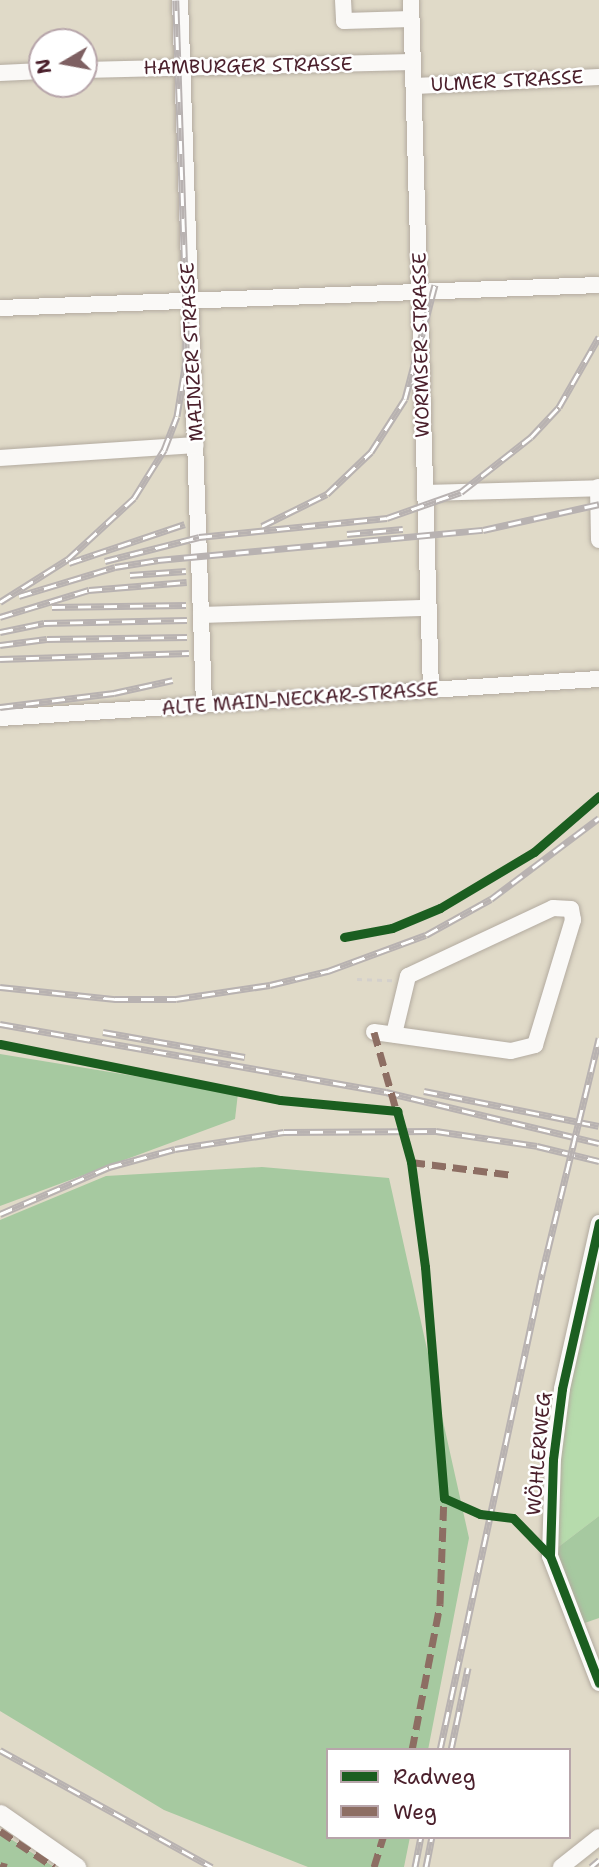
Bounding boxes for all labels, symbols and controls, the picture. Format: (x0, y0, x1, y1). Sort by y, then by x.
north arrow (28, 28, 98, 98)
street label: HAMBURGER STRASSE (143, 53, 353, 79)
text: N (30, 57, 57, 76)
street label: ULMER STRASSE (430, 66, 584, 96)
street label: WORMSER STRASSE (408, 252, 434, 438)
street label: MAINZER STRASSE (176, 262, 208, 442)
street label: ALTE MAIN-NECKAR-STRASSE (161, 678, 439, 720)
street label: WÖHLERWEG (522, 1391, 556, 1517)
legend (326, 1748, 571, 1839)
text: Radweg (393, 1763, 476, 1791)
text: Weg (393, 1798, 437, 1826)

